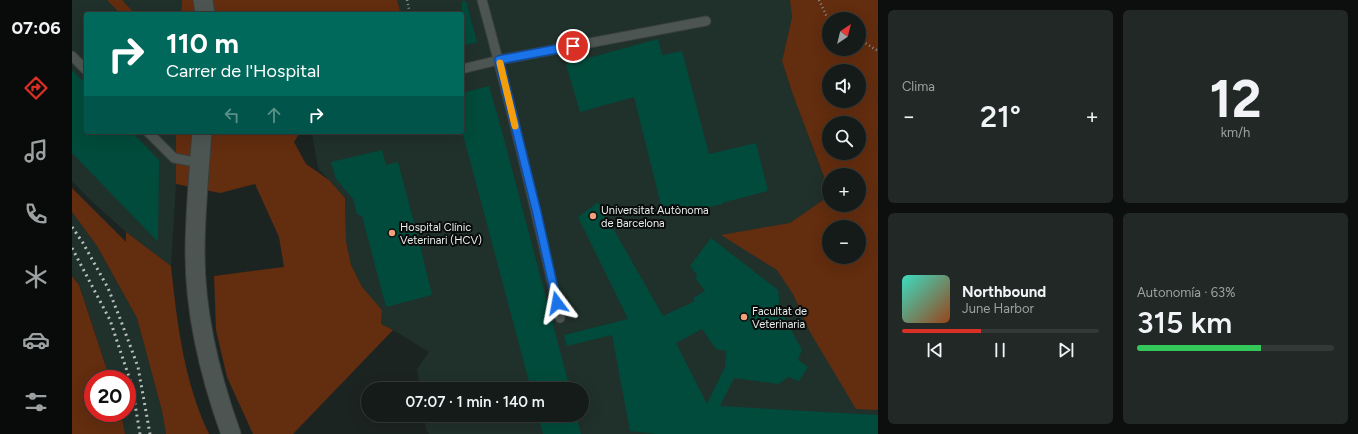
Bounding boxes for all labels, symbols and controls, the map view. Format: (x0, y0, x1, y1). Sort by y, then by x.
north arrow (822, 12, 866, 56)
map controls (822, 12, 866, 264)
text: 07:06 (11, 17, 61, 39)
text: 110 m (166, 26, 239, 60)
icon: right (100, 28, 152, 80)
pin (556, 29, 590, 63)
icon: arrive (562, 35, 584, 57)
text: Carrer de l'Hospital (166, 60, 320, 82)
button: sound (822, 64, 866, 108)
text: 12 (1209, 68, 1262, 130)
icon: directions (22, 74, 50, 102)
text: Clima (902, 79, 935, 94)
text: 21° (980, 98, 1021, 135)
text: − (902, 103, 916, 130)
text: + (1085, 103, 1099, 130)
icon: left (221, 104, 243, 126)
icon: ahead (263, 104, 285, 126)
icon: right (305, 104, 327, 126)
button: search (822, 116, 866, 160)
text: km/h (1221, 125, 1250, 140)
icon: music (22, 137, 50, 165)
button: + (822, 168, 866, 212)
icon: phone (22, 200, 50, 228)
place label: Universitat Autònoma de Barcelona (601, 204, 709, 230)
marker: Universitat Autònoma de Barcelona (588, 211, 598, 221)
button: − (822, 220, 866, 264)
place label: Hospital Clínic Veterinari (HCV) (400, 221, 482, 247)
marker: Hospital Clínic Veterinari (HCV) (387, 228, 397, 238)
icon: climate (22, 263, 50, 291)
position arrow (536, 282, 578, 324)
text: Northbound (962, 283, 1046, 301)
text: Autonomía · 63% (1137, 285, 1235, 300)
text: June Harbor (962, 301, 1034, 316)
text: 315 km (1137, 304, 1232, 341)
place label: Facultat de Veterinaria (752, 305, 807, 331)
marker: Facultat de Veterinaria (739, 312, 749, 322)
icon: car (22, 326, 50, 354)
icon: previous (924, 339, 946, 361)
icon: pause (989, 339, 1011, 361)
icon: next (1055, 339, 1077, 361)
speed limit sign: 20 (84, 370, 136, 422)
icon: filters (22, 388, 50, 416)
text: 07:07 · 1 min · 140 m (405, 393, 545, 411)

